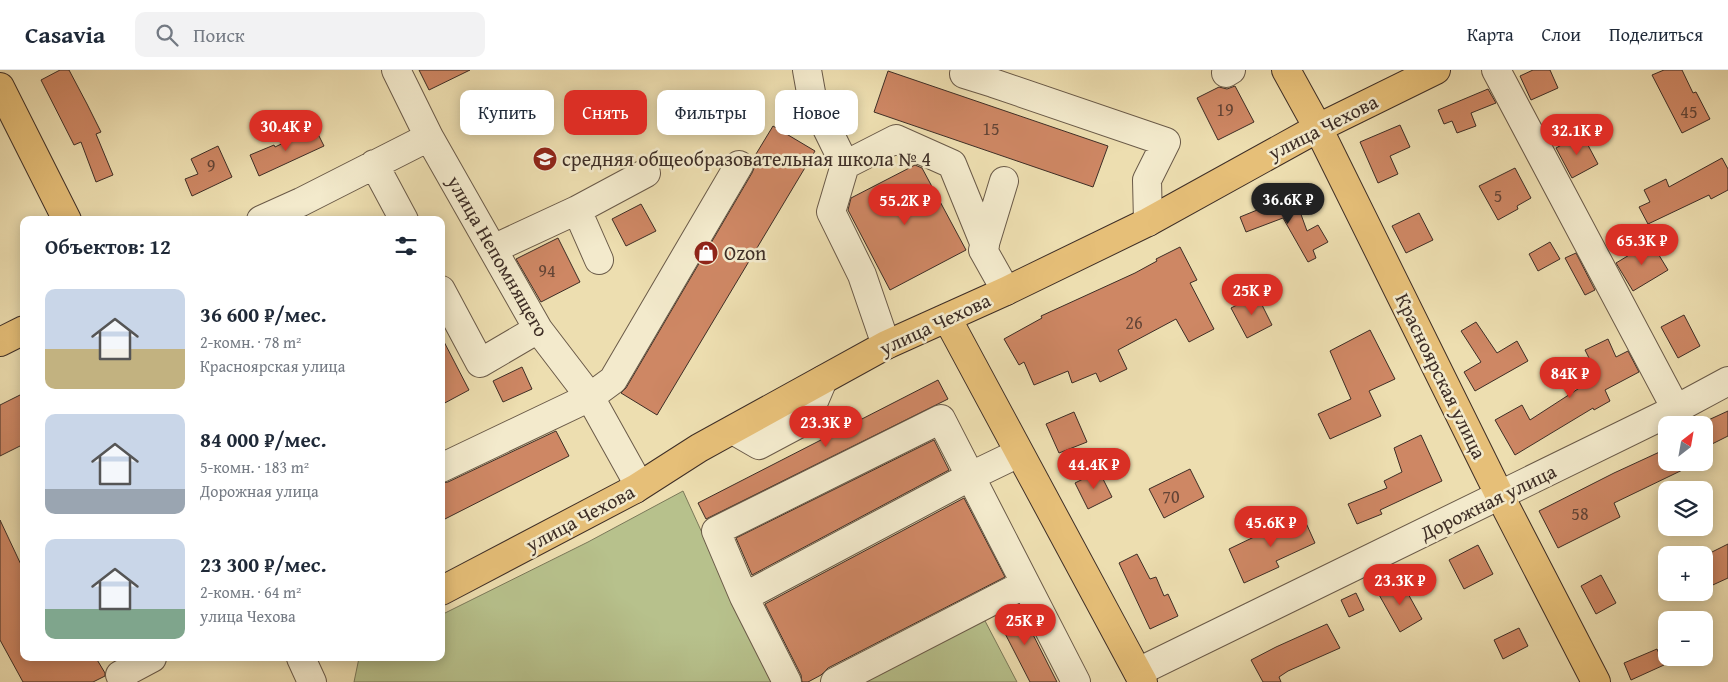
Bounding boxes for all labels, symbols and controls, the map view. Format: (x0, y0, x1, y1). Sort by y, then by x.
search box (135, 12, 485, 57)
text: Casavia (25, 17, 105, 52)
icon: search (153, 21, 181, 49)
text: Поиск (193, 21, 245, 49)
text: Карта (1467, 21, 1514, 48)
text: Слои (1542, 21, 1581, 48)
text: Поделиться (1609, 21, 1703, 48)
street label: улица Чехова (1262, 86, 1383, 167)
chip: Купить (460, 90, 554, 135)
chip: Снять (564, 90, 647, 135)
chip: Фильтры (657, 90, 765, 135)
chip: Новое (775, 90, 858, 135)
house number: 19 (1216, 96, 1234, 123)
house number: 45 (1680, 98, 1698, 125)
pin: 30.4K ₽ (240, 109, 332, 152)
text: 30.4K ₽ (260, 114, 312, 138)
pin: 32.1K ₽ (1531, 114, 1623, 156)
house number: 15 (982, 115, 1000, 142)
text: 32.1K ₽ (1551, 118, 1603, 142)
place label: средняя общеобразовательная школа № 4 (562, 144, 931, 173)
school or university icon: средняя общеобразовательная школа № 4 (532, 146, 558, 172)
house number: 9 (207, 152, 215, 179)
street label: улица Непомнящего (440, 169, 556, 342)
pin: 36.6K ₽ (1242, 182, 1334, 225)
house number: 5 (1494, 182, 1502, 209)
pin: 55.2K ₽ (859, 184, 951, 226)
text: 36.6K ₽ (1262, 187, 1314, 211)
text: 55.2K ₽ (879, 188, 931, 212)
pin: 65.3K ₽ (1596, 224, 1688, 266)
text: 65.3K ₽ (1616, 228, 1668, 252)
text: Объектов: 12 (45, 231, 171, 262)
icon: filters (392, 232, 420, 260)
place label: Ozon (724, 238, 766, 267)
shop icon: Ozon (693, 240, 719, 266)
house number: 94 (538, 257, 556, 284)
pin: 25K ₽ (1217, 274, 1287, 316)
text: 25K ₽ (1233, 278, 1271, 302)
street label: улица Чехова (874, 285, 996, 362)
street label: Красноярская улица (1389, 288, 1494, 464)
text: 36 600 ₽/мес. (200, 299, 326, 330)
icon: home (85, 309, 145, 369)
house number: 26 (1125, 309, 1143, 336)
text: 2-комн. · 78 m² (200, 330, 301, 354)
text: Красноярская улица (200, 354, 345, 378)
pin: 84K ₽ (1535, 356, 1605, 399)
text: 84K ₽ (1551, 361, 1589, 385)
pin: 23.3K ₽ (780, 406, 872, 448)
text: 23.3K ₽ (800, 410, 852, 434)
north arrow (1658, 416, 1712, 471)
map controls (1658, 416, 1713, 666)
text: 84 000 ₽/мес. (200, 424, 326, 455)
icon: home (85, 434, 145, 494)
pin: 44.4K ₽ (1048, 448, 1140, 490)
text: 44.4K ₽ (1068, 452, 1120, 476)
text: 5-комн. · 183 m² (200, 455, 309, 479)
street label: Дорожная улица (1414, 456, 1561, 548)
street label: улица Чехова (519, 476, 640, 559)
text: Дорожная улица (200, 479, 319, 503)
button: layers (1658, 481, 1713, 536)
house number: 70 (1162, 483, 1180, 510)
house number: 58 (1571, 500, 1589, 527)
pin: 45.6K ₽ (1225, 506, 1317, 548)
text: 45.6K ₽ (1245, 510, 1297, 534)
button: + (1658, 546, 1713, 601)
text: 23 300 ₽/мес. (200, 549, 326, 580)
icon: home (85, 559, 145, 619)
pin: 23.3K ₽ (1354, 564, 1446, 606)
text: 23.3K ₽ (1374, 568, 1426, 592)
text: 2-комн. · 64 m² (200, 580, 301, 604)
text: улица Чехова (200, 604, 296, 628)
pin: 25K ₽ (990, 604, 1060, 646)
text: 25K ₽ (1006, 608, 1044, 632)
button: − (1658, 611, 1713, 666)

